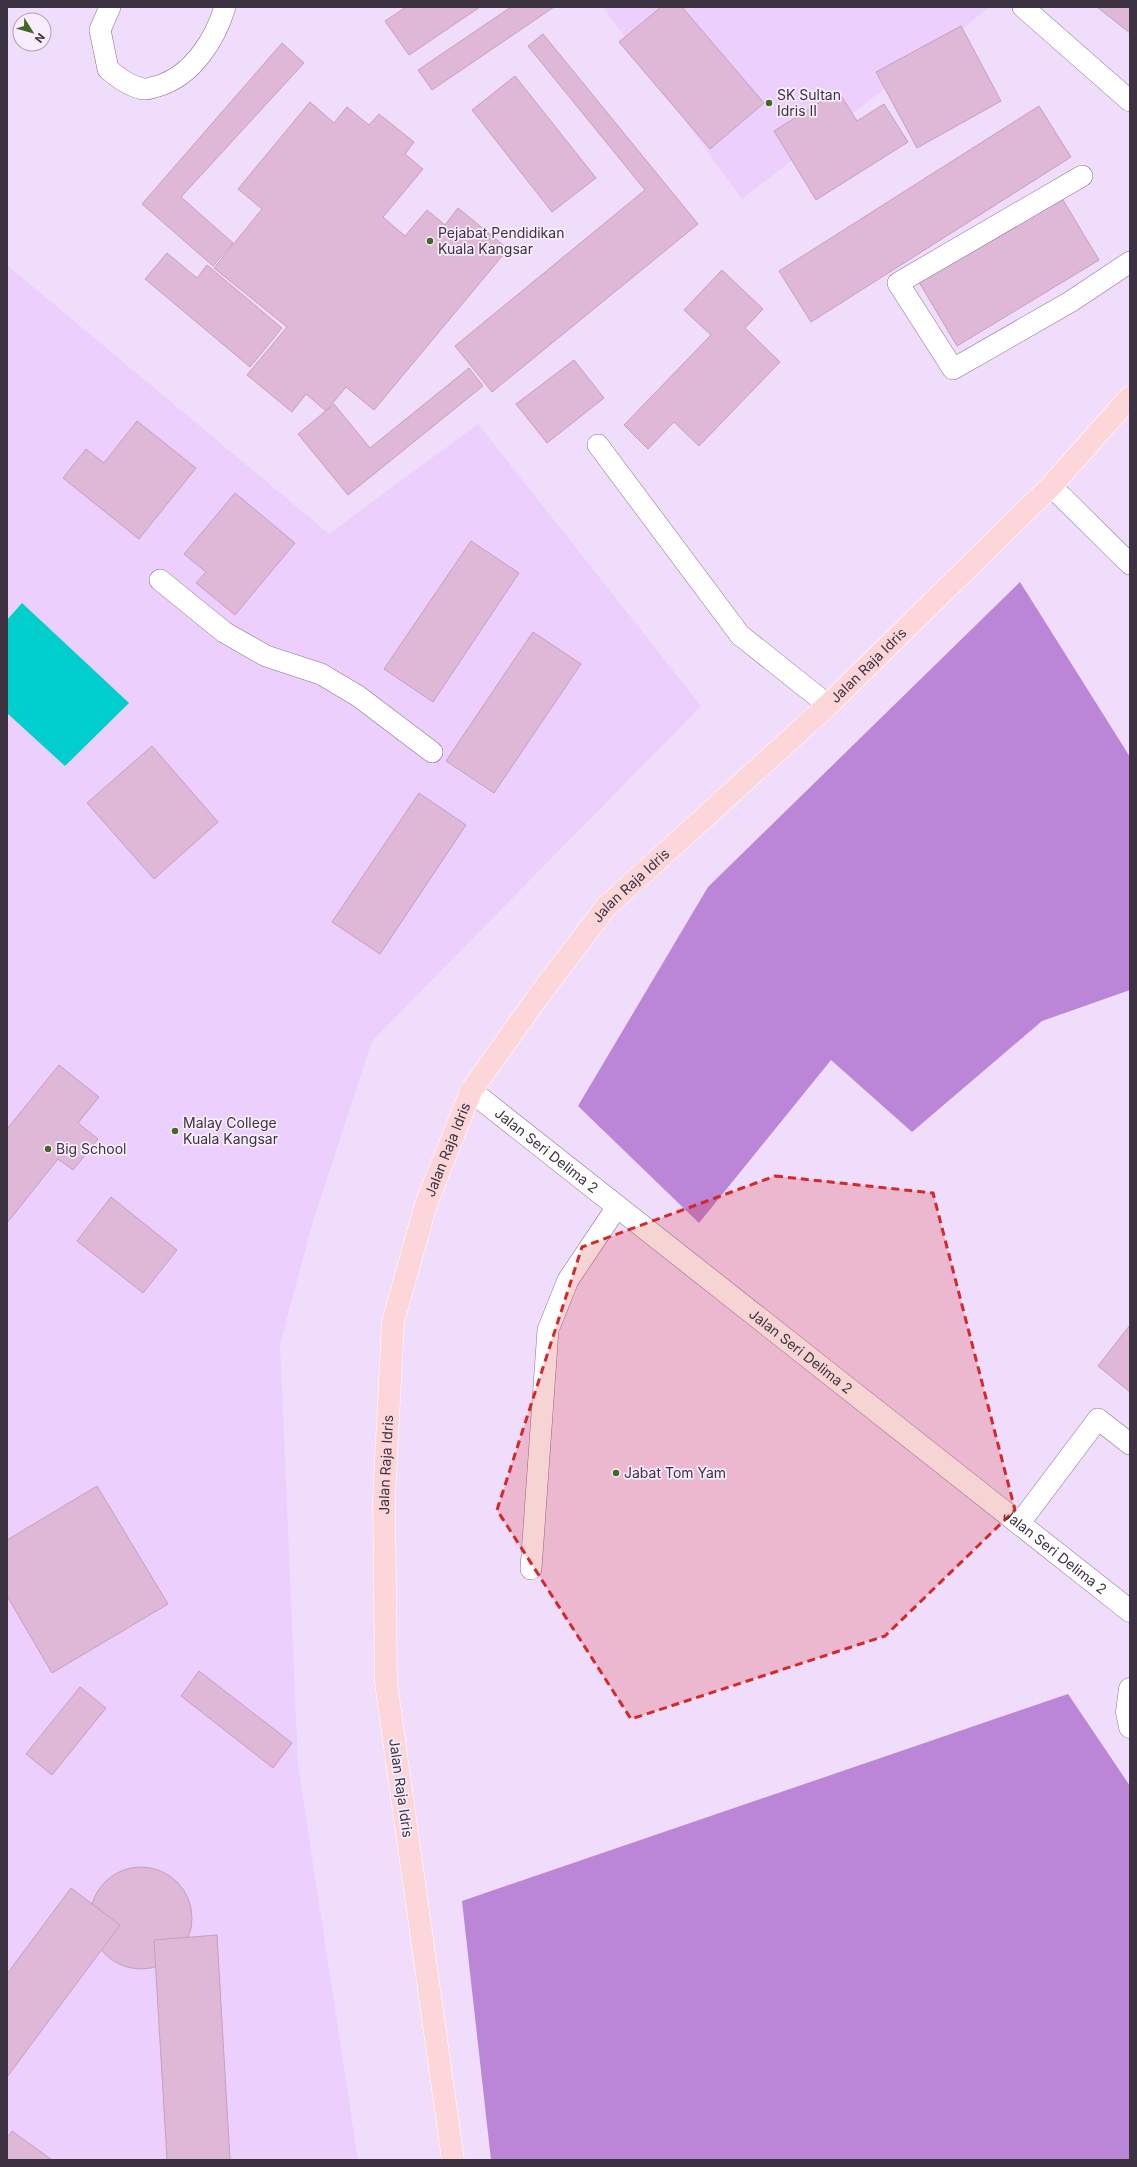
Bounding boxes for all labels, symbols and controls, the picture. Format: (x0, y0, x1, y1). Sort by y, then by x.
north arrow (12, 12, 52, 52)
text: N (32, 30, 48, 46)
place label: SK Sultan Idris II (777, 86, 841, 119)
marker: SK Sultan Idris II (764, 98, 774, 108)
place label: Pejabat Pendidikan Kuala Kangsar (438, 224, 564, 257)
marker: Pejabat Pendidikan Kuala Kangsar (425, 236, 435, 246)
street label: Jalan Raja Idris (826, 624, 910, 706)
street label: Jalan Raja Idris (588, 845, 673, 926)
street label: Jalan Raja Idris (421, 1100, 474, 1199)
street label: Jalan Seri Delima 2 (492, 1104, 602, 1196)
place label: Malay College Kuala Kangsar (183, 1114, 278, 1147)
marker: Malay College Kuala Kangsar (170, 1126, 180, 1136)
place label: Big School (56, 1140, 127, 1157)
marker: Big School (43, 1144, 53, 1154)
street label: Jalan Seri Delima 2 (746, 1305, 856, 1397)
street label: Jalan Raja Idris (375, 1414, 396, 1515)
place label: Jabat Tom Yam (624, 1464, 726, 1481)
marker: Jabat Tom Yam (611, 1468, 621, 1478)
street label: Jalan Seri Delima 2 (1000, 1505, 1111, 1597)
street label: Jalan Raja Idris (386, 1737, 417, 1839)

